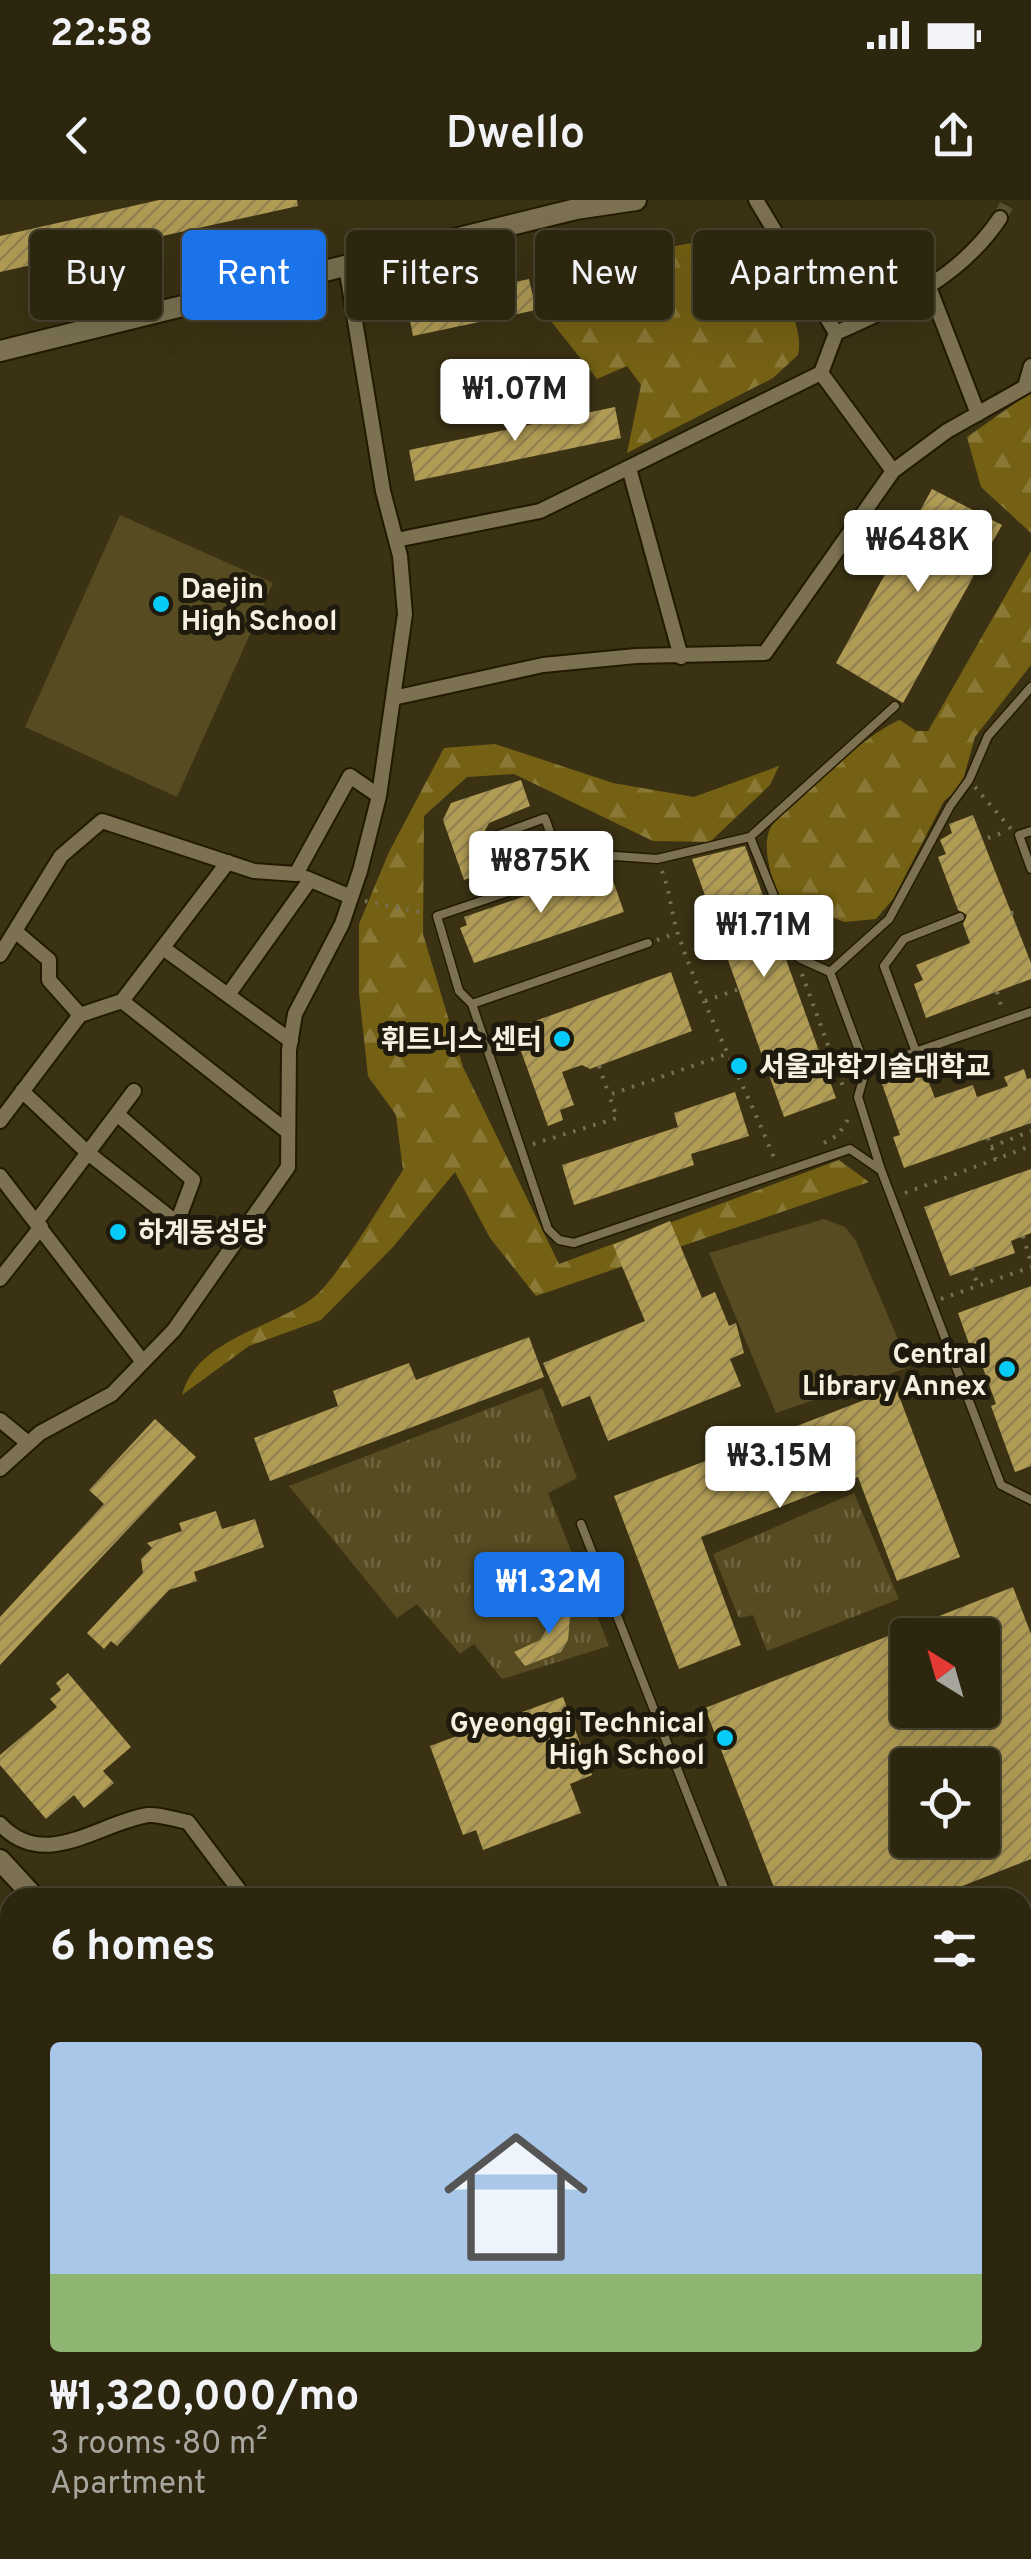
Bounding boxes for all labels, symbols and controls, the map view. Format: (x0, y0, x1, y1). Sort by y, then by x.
text: 22:58 (50, 11, 153, 60)
text: Dwello (446, 107, 585, 164)
icon: back (50, 108, 105, 163)
icon: share (926, 108, 981, 163)
chip: Buy (30, 230, 162, 320)
chip: Rent (182, 230, 326, 320)
chip: Filters (346, 230, 515, 320)
chip: New (535, 230, 673, 320)
chip: Apartment (693, 230, 934, 320)
pin: ₩1.07M (434, 359, 596, 444)
text: ₩1.07M (462, 371, 568, 411)
pin: ₩648K (848, 510, 988, 595)
text: ₩648K (866, 522, 970, 562)
place label: Daejin High School (181, 573, 337, 641)
marker: Daejin High School (150, 593, 172, 615)
pin: ₩875K (471, 831, 611, 916)
text: ₩875K (491, 843, 591, 883)
pin: ₩1.71M (683, 895, 845, 980)
text: ₩1.71M (716, 907, 812, 947)
place label: 휘트니스 센터 (380, 1024, 542, 1060)
marker: 휘트니스 센터 (551, 1028, 573, 1050)
place label: 서울과학기술대학교 (759, 1051, 991, 1087)
marker: 서울과학기술대학교 (728, 1055, 750, 1077)
place label: 하계동성당 (138, 1217, 267, 1253)
marker: 하계동성당 (107, 1221, 129, 1243)
place label: Central Library Annex (802, 1338, 987, 1406)
marker: Central Library Annex (996, 1358, 1018, 1380)
pin: ₩3.15M (699, 1426, 861, 1511)
text: ₩3.15M (727, 1438, 833, 1478)
pin: ₩1.32M (468, 1552, 630, 1637)
text: ₩1.32M (496, 1564, 602, 1604)
north arrow (890, 1618, 1000, 1728)
map controls (890, 1618, 1000, 1858)
place label: Gyeonggi Technical High School (450, 1707, 705, 1775)
marker: Gyeonggi Technical High School (714, 1727, 736, 1749)
button: locate (890, 1748, 1000, 1858)
icon: filters (927, 1921, 982, 1976)
text: 6 homes (50, 1922, 215, 1975)
icon: home (426, 2107, 606, 2287)
text: ₩1,320,000/mo (50, 2372, 359, 2425)
text: 3 rooms · 80 m² (50, 2425, 268, 2465)
text: Apartment (50, 2465, 206, 2505)

